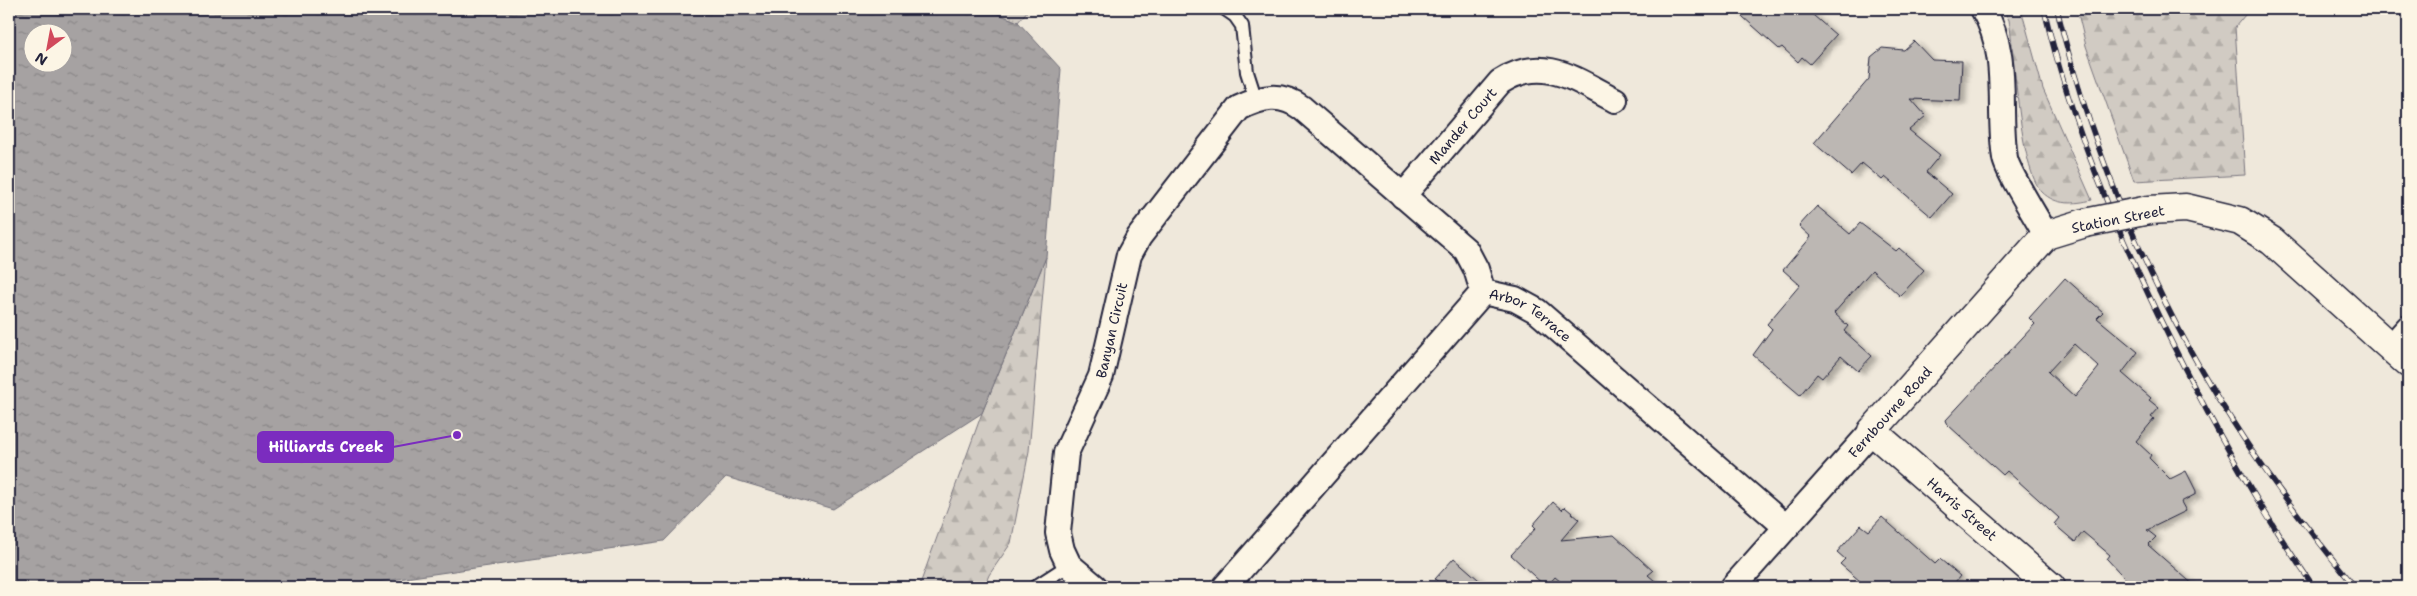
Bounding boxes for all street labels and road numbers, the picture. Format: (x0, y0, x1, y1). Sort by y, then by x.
street label: Mander Court (1425, 84, 1500, 168)
street label: Station Street (2070, 201, 2166, 237)
street label: Banyan Circuit (1092, 281, 1131, 380)
street label: Arbor Terrace (1487, 285, 1575, 346)
street label: Fernbourne Road (1844, 363, 1936, 461)
street label: Harris Street (1923, 474, 2001, 544)

